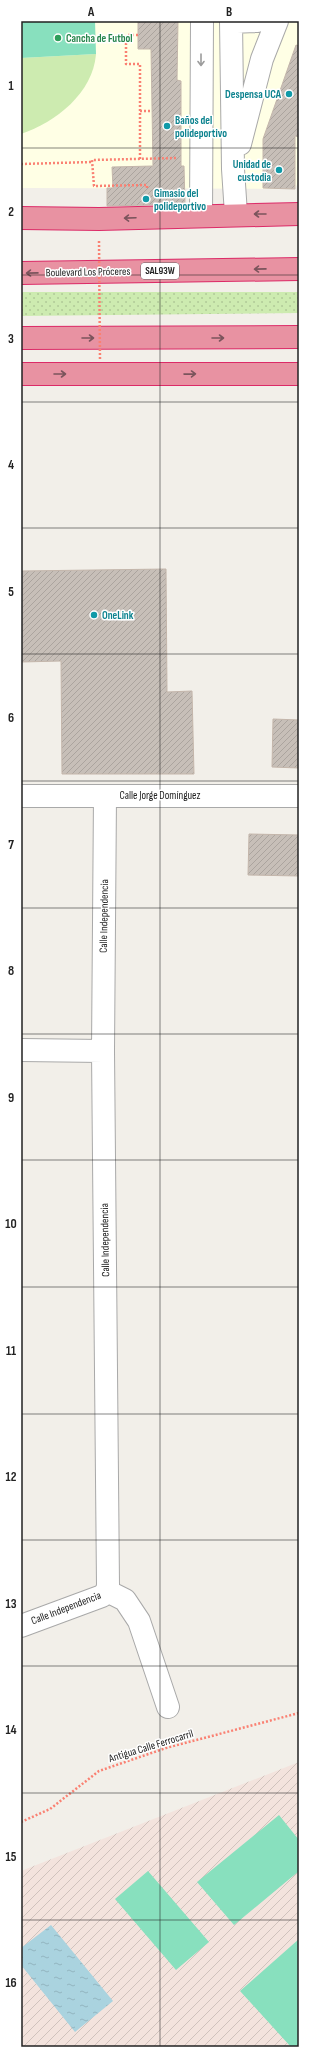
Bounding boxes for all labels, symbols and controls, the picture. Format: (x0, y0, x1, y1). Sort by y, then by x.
text: A (87, 4, 95, 20)
text: B (226, 4, 232, 20)
place label: Cancha de Futbol (66, 32, 133, 45)
marker: Cancha de Futbol (53, 33, 63, 43)
one-way arrow (198, 53, 205, 66)
text: 1 (8, 78, 14, 94)
place label: Despensa UCA (225, 88, 282, 101)
marker: Despensa UCA (284, 89, 294, 99)
place label: Baños del polideportivo (175, 114, 227, 140)
marker: Baños del polideportivo (162, 121, 172, 131)
place label: Unidad de custodia (233, 158, 271, 184)
marker: Unidad de custodia (274, 165, 284, 175)
place label: Gimasio del polideportivo (154, 187, 206, 213)
marker: Gimasio del polideportivo (141, 194, 151, 204)
text: 2 (8, 204, 14, 220)
one-way arrow (254, 210, 267, 218)
one-way arrow (124, 214, 137, 222)
road number: SAL93W (141, 263, 179, 279)
street label: Boulevard Los Próceres (46, 265, 130, 279)
one-way arrow (254, 265, 267, 273)
one-way arrow (26, 269, 39, 277)
text: 3 (8, 331, 14, 347)
one-way arrow (81, 334, 94, 342)
one-way arrow (211, 334, 224, 342)
one-way arrow (53, 370, 66, 378)
one-way arrow (183, 370, 196, 378)
text: 4 (8, 457, 14, 473)
text: 5 (8, 584, 14, 600)
place label: OneLink (102, 609, 134, 622)
marker: OneLink (89, 610, 99, 620)
text: 6 (8, 710, 14, 726)
street label: Calle Jorge Domínguez (120, 789, 201, 802)
text: 7 (8, 837, 14, 853)
street label: Calle Independencia (97, 879, 111, 953)
text: 8 (8, 963, 14, 979)
text: 9 (8, 1090, 14, 1106)
street label: Calle Independencia (98, 1203, 112, 1277)
text: 10 (5, 1216, 17, 1232)
text: 11 (6, 1343, 16, 1359)
text: 12 (6, 1469, 17, 1485)
street label: Calle Independencia (29, 1589, 103, 1627)
text: 13 (6, 1596, 17, 1612)
text: 14 (5, 1722, 17, 1738)
street label: Antigua Calle Ferrocarril (106, 1727, 195, 1765)
text: 15 (6, 1849, 17, 1865)
text: 16 (5, 1975, 17, 1991)

